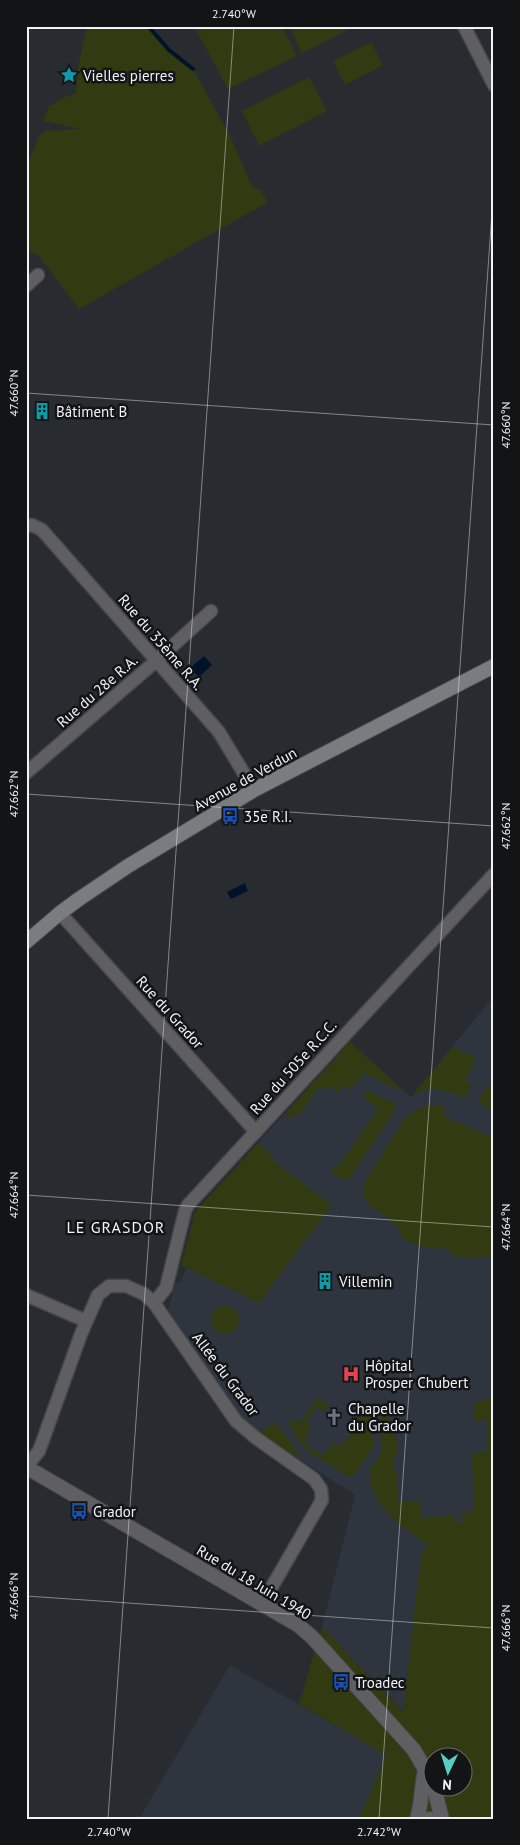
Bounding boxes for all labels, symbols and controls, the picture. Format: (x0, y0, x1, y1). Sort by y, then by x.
text: 2.740°W (212, 6, 256, 21)
place icon: Vielles pierres (59, 65, 79, 85)
place label: Vielles pierres (82, 66, 174, 85)
text: 47.660°N (6, 369, 21, 417)
building icon: Bâtiment B (32, 401, 52, 421)
text: 47.660°N (498, 401, 513, 449)
place label: Bâtiment B (56, 402, 127, 421)
street label: Rue du 35ème R.A. (114, 590, 208, 694)
street label: Rue du 28e R.A. (53, 651, 141, 731)
street label: Avenue de Verdun (190, 743, 300, 815)
text: 47.662°N (6, 770, 21, 818)
text: 47.662°N (498, 802, 513, 850)
bus stop icon: 35e R.I. (220, 806, 240, 826)
place label: 35e R.I. (244, 807, 292, 826)
street label: Rue du Grador (132, 972, 208, 1052)
street label: Rue du 505e R.C.C. (246, 1016, 340, 1118)
text: 47.664°N (6, 1171, 21, 1219)
text: 47.664°N (498, 1203, 513, 1251)
district label: LE GRASDOR (67, 1217, 165, 1237)
building icon: Villemin (315, 1271, 335, 1291)
place label: Villemin (338, 1272, 392, 1291)
street label: Allée du Grador (188, 1328, 264, 1420)
place label: Hôpital Prosper Chubert (365, 1356, 468, 1392)
hospital icon: Hôpital Prosper Chubert (341, 1364, 361, 1384)
place label: Chapelle du Grador (348, 1399, 411, 1435)
church icon: Chapelle du Grador (324, 1407, 344, 1427)
bus stop icon: Grador (69, 1501, 89, 1521)
place label: Grador (93, 1502, 136, 1521)
street label: Rue du 18 Juin 1940 (193, 1540, 315, 1624)
text: 47.666°N (6, 1572, 21, 1620)
text: 47.666°N (498, 1604, 513, 1652)
bus stop icon: Troadec (331, 1672, 351, 1692)
place label: Troadec (355, 1673, 405, 1692)
north arrow (422, 1748, 472, 1798)
text: N (442, 1776, 452, 1794)
text: 2.740°W (87, 1824, 131, 1839)
text: 2.742°W (357, 1824, 401, 1839)

